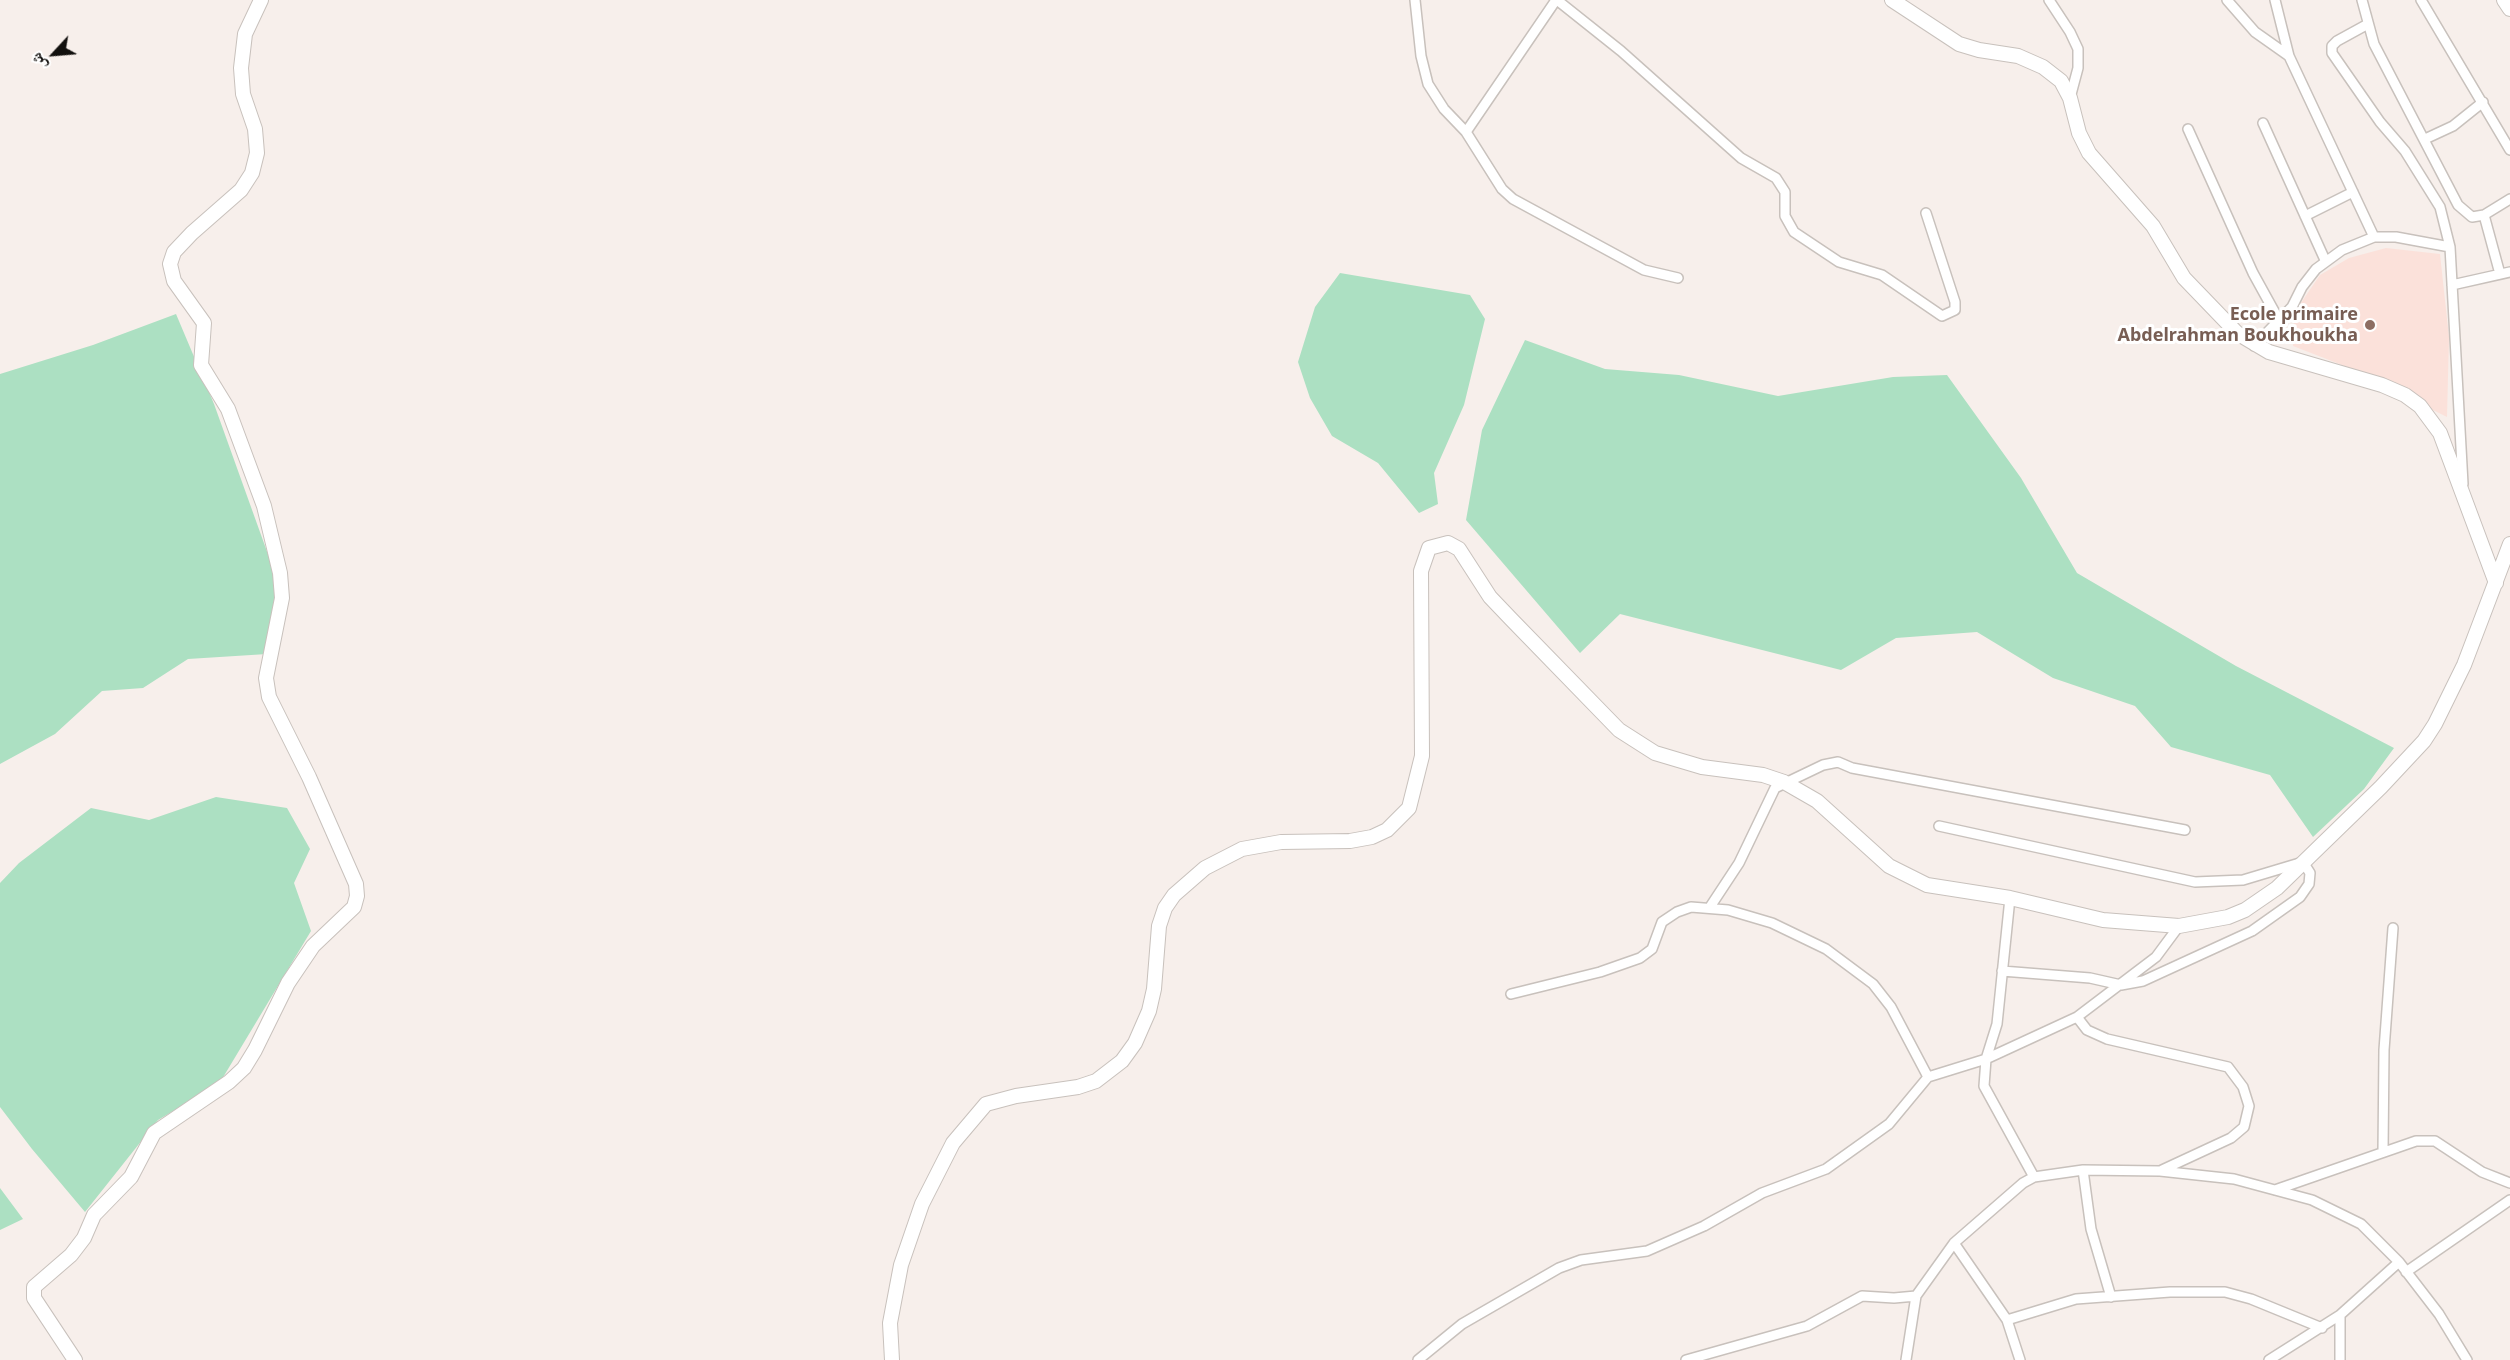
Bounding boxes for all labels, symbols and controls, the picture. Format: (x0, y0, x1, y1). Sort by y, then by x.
north arrow (24, 24, 84, 84)
text: ش (24, 49, 51, 74)
place label: Ecole primaire Abdelrahman Boukhoukha (2117, 304, 2358, 346)
marker: Ecole primaire Abdelrahman Boukhoukha (2363, 318, 2377, 332)

